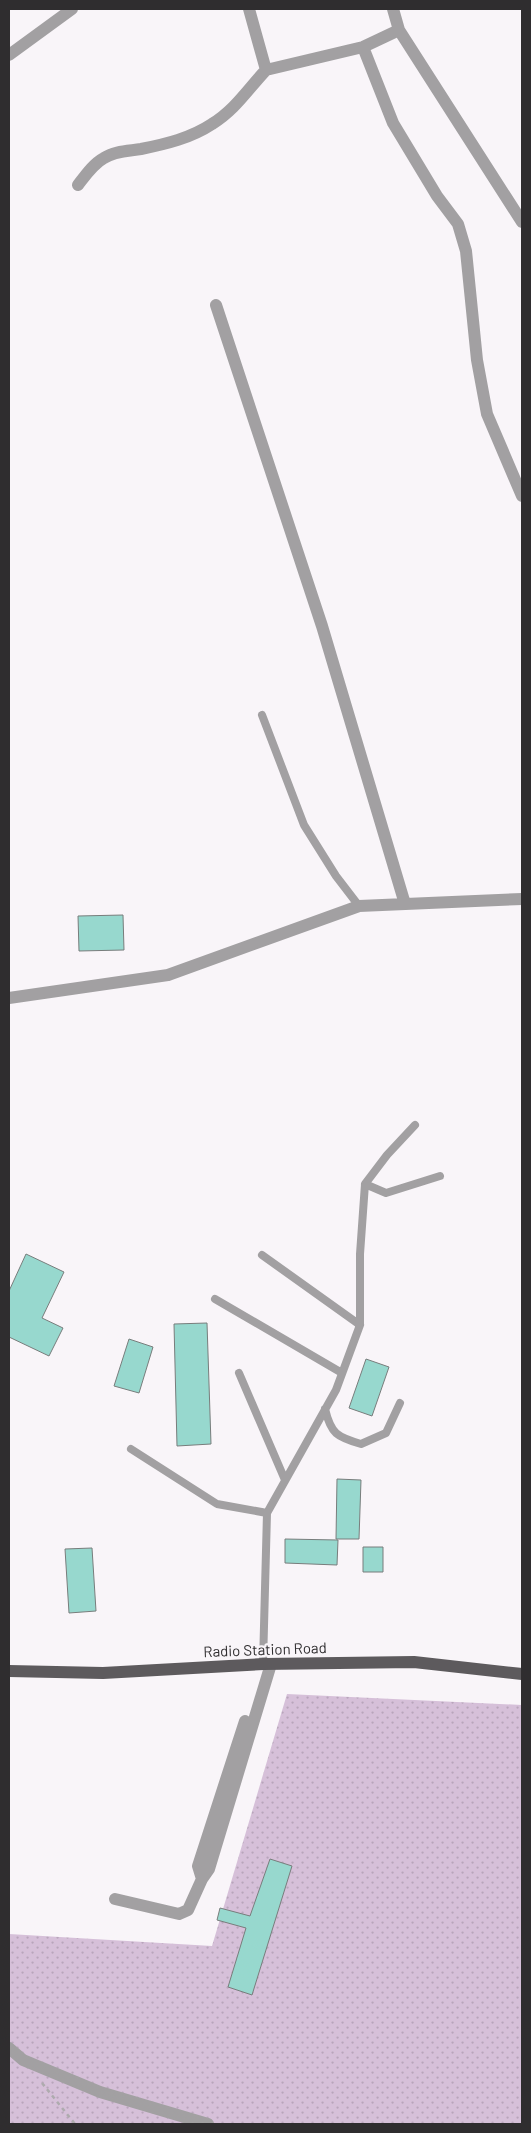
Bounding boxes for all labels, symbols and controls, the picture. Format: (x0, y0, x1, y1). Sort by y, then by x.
street label: Radio Station Road (203, 1638, 327, 1660)

